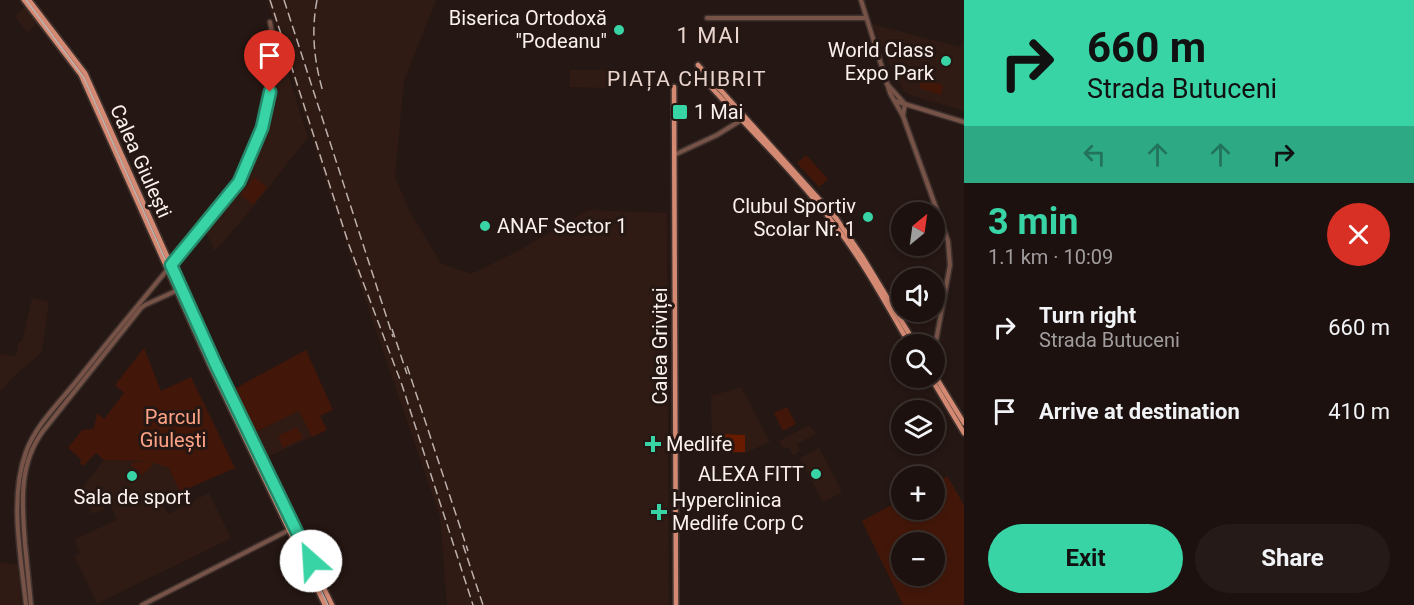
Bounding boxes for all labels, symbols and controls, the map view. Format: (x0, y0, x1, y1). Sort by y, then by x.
place label: Biserica Ortodoxă "Podeanu" (449, 6, 607, 53)
marker: Biserica Ortodoxă "Podeanu" (612, 23, 626, 37)
district label: 1 MAI (676, 23, 742, 48)
text: 660 m (1087, 23, 1206, 72)
icon: right (988, 24, 1066, 102)
pin (244, 30, 295, 92)
place label: World Class Expo Park (828, 38, 935, 85)
icon: arrive (253, 39, 286, 72)
marker: World Class Expo Park (939, 54, 953, 68)
district label: PIAȚA CHIBRIT (607, 67, 767, 92)
text: Strada Butuceni (1087, 73, 1277, 105)
street label: Calea Giulești (105, 100, 177, 222)
place label: 1 Mai (694, 100, 743, 124)
marker: 1 Mai (671, 103, 689, 121)
icon: left (1078, 138, 1111, 171)
icon: ahead (1141, 138, 1174, 171)
icon: ahead (1204, 138, 1237, 171)
icon: right (1267, 138, 1300, 171)
place label: Clubul Sportiv Scolar Nr. 1 (732, 194, 856, 241)
text: 3 min (988, 201, 1079, 243)
north arrow (891, 202, 945, 256)
map controls (891, 202, 945, 586)
button: close (1327, 203, 1390, 266)
marker: Clubul Sportiv Scolar Nr. 1 (861, 210, 875, 224)
place label: ANAF Sector 1 (497, 214, 627, 238)
marker: ANAF Sector 1 (478, 219, 492, 233)
text: 1.1 km · 10:09 (988, 245, 1113, 269)
button: sound (891, 268, 945, 322)
street label: Calea Griviței (648, 287, 673, 405)
text: Turn right (1039, 303, 1136, 328)
icon: right (988, 311, 1021, 344)
text: 660 m (1328, 315, 1390, 340)
text: Strada Butuceni (1039, 328, 1180, 352)
button: search (891, 334, 945, 388)
icon: arrive (988, 395, 1021, 428)
text: Arrive at destination (1039, 399, 1240, 424)
text: 410 m (1328, 399, 1390, 424)
button: layers (891, 400, 945, 454)
park label: Parcul Giulești (140, 405, 206, 452)
place label: Medlife (666, 432, 732, 456)
marker: Medlife (644, 435, 662, 453)
place label: ALEXA FITT (698, 462, 804, 486)
button: + (891, 466, 945, 520)
marker: ALEXA FITT (809, 467, 823, 481)
marker: Sala de sport (125, 469, 139, 483)
place label: Sala de sport (73, 485, 191, 509)
place label: Hyperclinica Medlife Corp C (672, 488, 804, 535)
marker: Hyperclinica Medlife Corp C (650, 503, 668, 521)
button: Exit (988, 524, 1183, 593)
button: Share (1195, 524, 1390, 593)
position arrow (279, 529, 343, 593)
button: − (891, 532, 945, 586)

